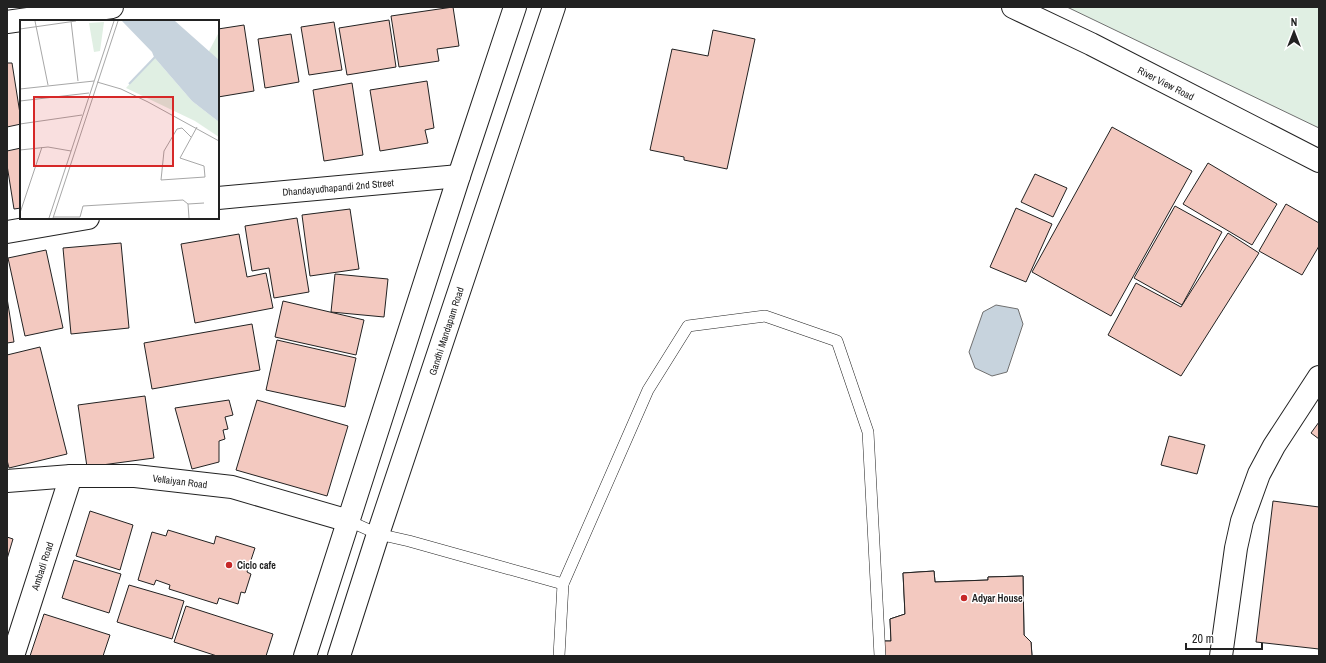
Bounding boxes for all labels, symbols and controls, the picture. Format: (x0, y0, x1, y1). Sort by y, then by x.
north arrow (1274, 12, 1314, 52)
text: N (1291, 15, 1297, 29)
inset map (20, 20, 219, 219)
street label: River View Road (1135, 64, 1196, 103)
street label: Dhandayudhapandi 2nd Street (282, 176, 395, 199)
street label: Gandhi Mandapam Road (426, 285, 467, 377)
street label: Vellaiyan Road (152, 472, 208, 491)
street label: Ambadi Road (28, 540, 56, 593)
place label: Ciclo cafe (237, 559, 276, 572)
marker: Ciclo cafe (224, 560, 234, 570)
place label: Adyar House (972, 592, 1023, 605)
marker: Adyar House (959, 593, 969, 603)
scale bar (1186, 625, 1262, 651)
text: 20 m (1192, 631, 1214, 647)

